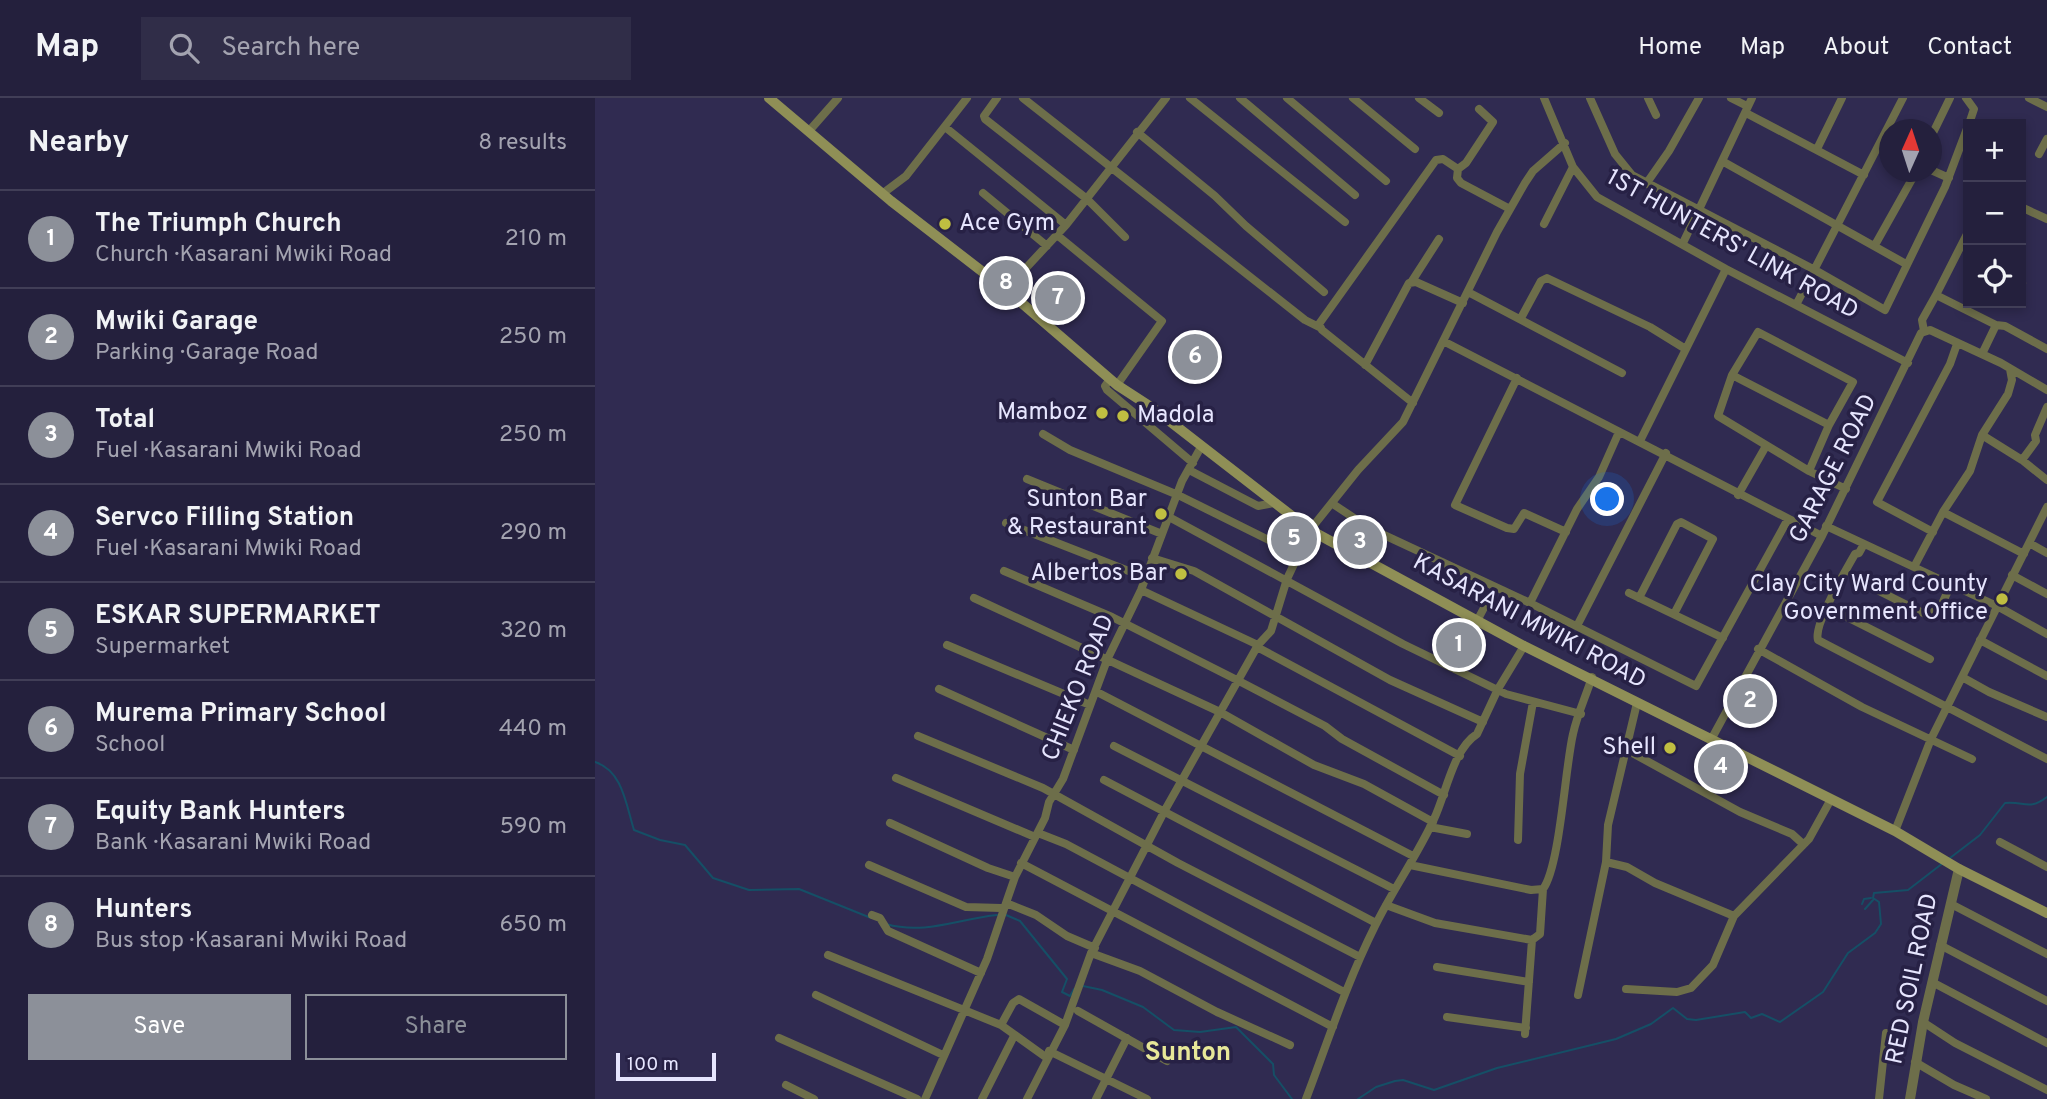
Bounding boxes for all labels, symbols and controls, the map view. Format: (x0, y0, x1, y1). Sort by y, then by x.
search box (141, 17, 631, 80)
text: Map (35, 27, 99, 69)
icon: search (165, 29, 203, 67)
text: Search here (221, 32, 360, 65)
text: Home (1638, 33, 1702, 63)
text: Map (1740, 33, 1785, 63)
text: About (1823, 33, 1889, 63)
text: Contact (1927, 33, 2012, 63)
north arrow (1879, 119, 1942, 182)
map controls (1963, 119, 2026, 308)
button: + (1963, 119, 2026, 182)
text: Nearby (28, 125, 129, 162)
text: 8 results (478, 129, 567, 158)
street label: 1ST HUNTERS' LINK ROAD (1601, 163, 1863, 327)
button: − (1963, 182, 2026, 245)
text: The Triumph Church (95, 208, 342, 241)
place label: Ace Gym (959, 209, 1055, 239)
marker: Ace Gym (937, 216, 953, 232)
text: 1 (46, 225, 56, 254)
text: 210 m (505, 225, 567, 254)
text: Church · Kasarani Mwiki Road (95, 241, 392, 270)
button: locate (1963, 245, 2026, 308)
pin: 8 (983, 257, 1029, 309)
pin: 7 (1035, 272, 1081, 324)
text: Mwiki Garage (95, 306, 258, 339)
text: 2 (44, 323, 58, 352)
text: 250 m (499, 323, 567, 352)
pin: 6 (1172, 331, 1218, 383)
text: Parking · Garage Road (95, 339, 318, 368)
street label: GARAGE ROAD (1784, 389, 1884, 549)
place label: Mamboz (997, 398, 1088, 428)
place label: Madola (1137, 401, 1214, 431)
text: Total (95, 404, 155, 437)
marker: Mamboz (1094, 405, 1110, 421)
marker: Madola (1115, 408, 1131, 424)
text: 3 (44, 421, 58, 450)
text: 250 m (499, 421, 567, 450)
text: Fuel · Kasarani Mwiki Road (95, 437, 362, 466)
your location (1590, 482, 1624, 516)
place label: Sunton Bar & Restaurant (1007, 485, 1147, 543)
text: Servco Filling Station (95, 502, 354, 535)
marker: Sunton Bar & Restaurant (1153, 506, 1169, 522)
pin: 5 (1271, 513, 1317, 565)
pin: 3 (1337, 516, 1383, 568)
text: 4 (44, 519, 58, 548)
text: 290 m (500, 519, 567, 548)
text: Fuel · Kasarani Mwiki Road (95, 535, 362, 564)
street label: KASARANI MWIKI ROAD (1407, 548, 1651, 696)
place label: Albertos Bar (1031, 559, 1167, 589)
marker: Albertos Bar (1173, 566, 1189, 582)
place label: Clay City Ward County Government Office (1750, 570, 1988, 628)
marker: Clay City Ward County Government Office (1994, 591, 2010, 607)
text: ESKAR SUPERMARKET (95, 600, 381, 633)
street label: CHIEKO ROAD (1036, 610, 1122, 766)
text: 5 (44, 617, 58, 646)
text: 320 m (500, 617, 567, 646)
pin: 1 (1436, 619, 1482, 671)
text: Supermarket (95, 633, 230, 662)
pin: 2 (1727, 675, 1773, 727)
text: Murema Primary School (95, 698, 387, 731)
text: 6 (44, 715, 58, 744)
text: 440 m (499, 715, 567, 744)
text: School (95, 731, 165, 760)
place label: Shell (1602, 733, 1656, 763)
marker: Shell (1662, 740, 1678, 756)
pin: 4 (1698, 741, 1744, 793)
text: Equity Bank Hunters (95, 796, 345, 829)
text: 7 (45, 813, 57, 842)
text: 590 m (500, 813, 567, 842)
text: Bank · Kasarani Mwiki Road (95, 829, 371, 858)
street label: RED SOIL ROAD (1880, 891, 1946, 1067)
text: Hunters (95, 894, 192, 927)
text: 8 (44, 911, 58, 940)
text: 650 m (499, 911, 567, 940)
text: Bus stop · Kasarani Mwiki Road (95, 927, 407, 956)
button: Save (28, 994, 291, 1060)
button: Share (305, 994, 567, 1060)
district label: Sunton (1145, 1037, 1231, 1070)
scale bar (616, 1050, 716, 1082)
text: 100 m (627, 1053, 679, 1077)

